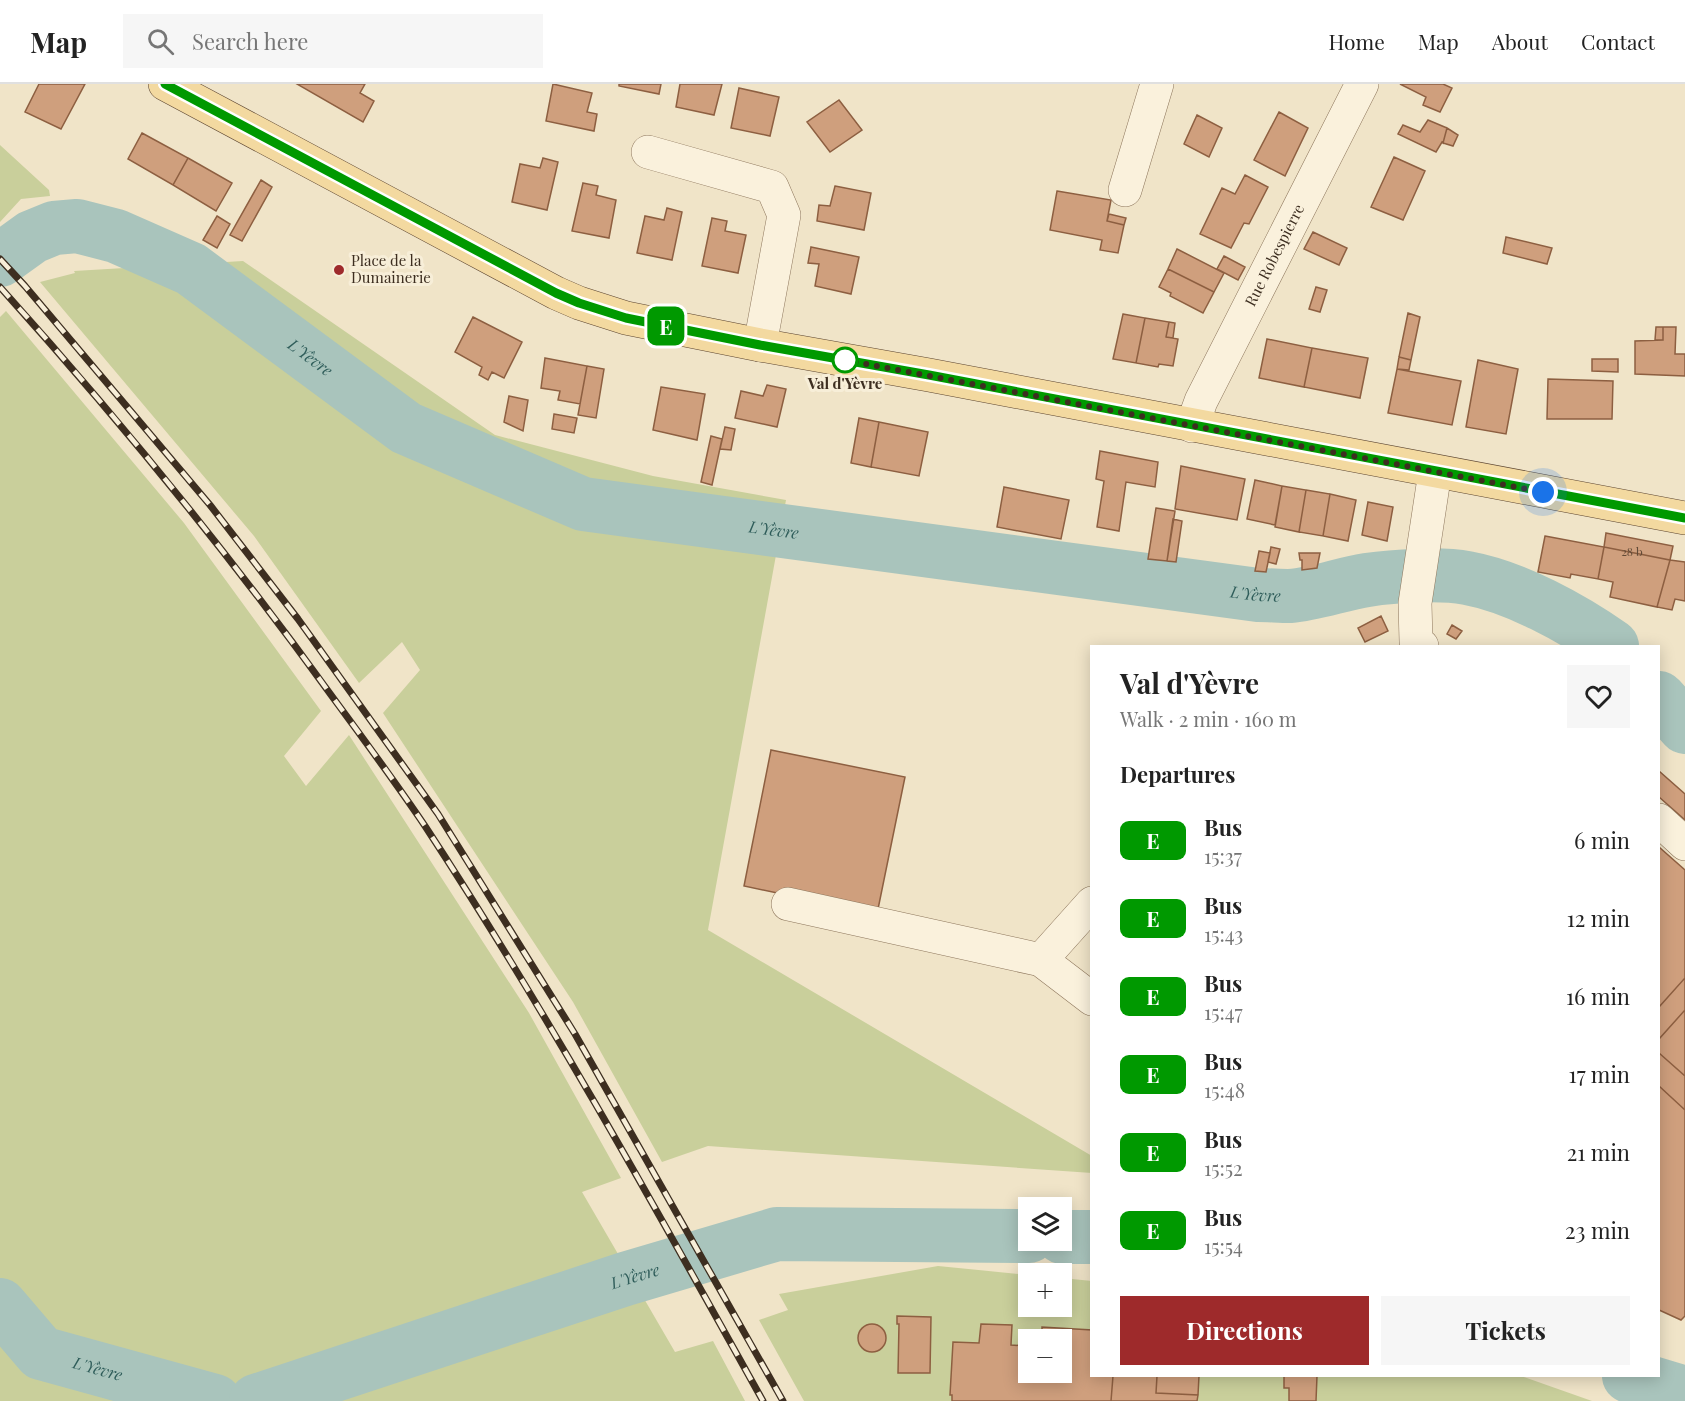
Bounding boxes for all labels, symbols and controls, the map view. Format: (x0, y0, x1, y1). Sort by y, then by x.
search box (123, 14, 543, 68)
text: Map (30, 23, 87, 60)
icon: search (144, 25, 177, 58)
text: Search here (192, 26, 308, 56)
text: Home (1329, 27, 1385, 55)
text: Map (1418, 27, 1459, 55)
text: About (1492, 27, 1548, 55)
text: Contact (1581, 27, 1655, 55)
street label: Rue Robespierre (1240, 200, 1308, 309)
place label: Place de la Dumainerie (351, 250, 431, 287)
marker: Place de la Dumainerie (332, 263, 346, 277)
line badge: E (646, 306, 686, 346)
text: E (659, 312, 673, 340)
water label: L'Yèvre (284, 333, 337, 380)
marker: Val d'Yèvre (832, 347, 858, 373)
place label: Val d'Yèvre (807, 373, 883, 393)
your location (1528, 477, 1558, 507)
water label: L'Yèvre (747, 515, 800, 543)
house number: 28 b (1621, 543, 1643, 559)
water label: L'Yèvre (1228, 580, 1281, 606)
text: Val d'Yèvre (1120, 664, 1259, 701)
button: heart (1567, 665, 1630, 728)
text: Walk · 2 min · 160 m (1120, 705, 1297, 732)
text: Departures (1120, 759, 1235, 789)
text: Bus (1204, 812, 1242, 842)
text: 6 min (1574, 825, 1630, 855)
text: E (1146, 826, 1160, 854)
text: 15:37 (1204, 842, 1242, 869)
text: Bus (1204, 890, 1242, 920)
text: 12 min (1567, 903, 1630, 933)
text: E (1146, 904, 1160, 932)
text: 15:43 (1204, 920, 1243, 947)
text: Bus (1204, 968, 1242, 998)
text: 16 min (1566, 981, 1630, 1011)
text: E (1146, 982, 1160, 1010)
text: 15:47 (1204, 998, 1243, 1025)
text: Bus (1204, 1046, 1242, 1076)
text: 17 min (1569, 1059, 1630, 1089)
text: E (1146, 1060, 1160, 1088)
text: 15:48 (1204, 1076, 1245, 1103)
text: Bus (1204, 1124, 1242, 1154)
text: 21 min (1567, 1137, 1630, 1167)
text: E (1146, 1138, 1160, 1166)
text: 15:52 (1204, 1154, 1243, 1181)
map controls (1018, 1197, 1072, 1383)
button: layers (1018, 1197, 1072, 1251)
text: Bus (1204, 1202, 1242, 1232)
text: 23 min (1565, 1215, 1630, 1245)
text: E (1146, 1216, 1160, 1244)
text: 15:54 (1204, 1232, 1243, 1259)
water label: L'Yèvre (607, 1258, 662, 1293)
button: + (1018, 1263, 1072, 1317)
button: Directions (1120, 1296, 1369, 1365)
button: Tickets (1381, 1296, 1630, 1365)
button: − (1018, 1329, 1072, 1383)
water label: L'Yèvre (70, 1351, 125, 1385)

